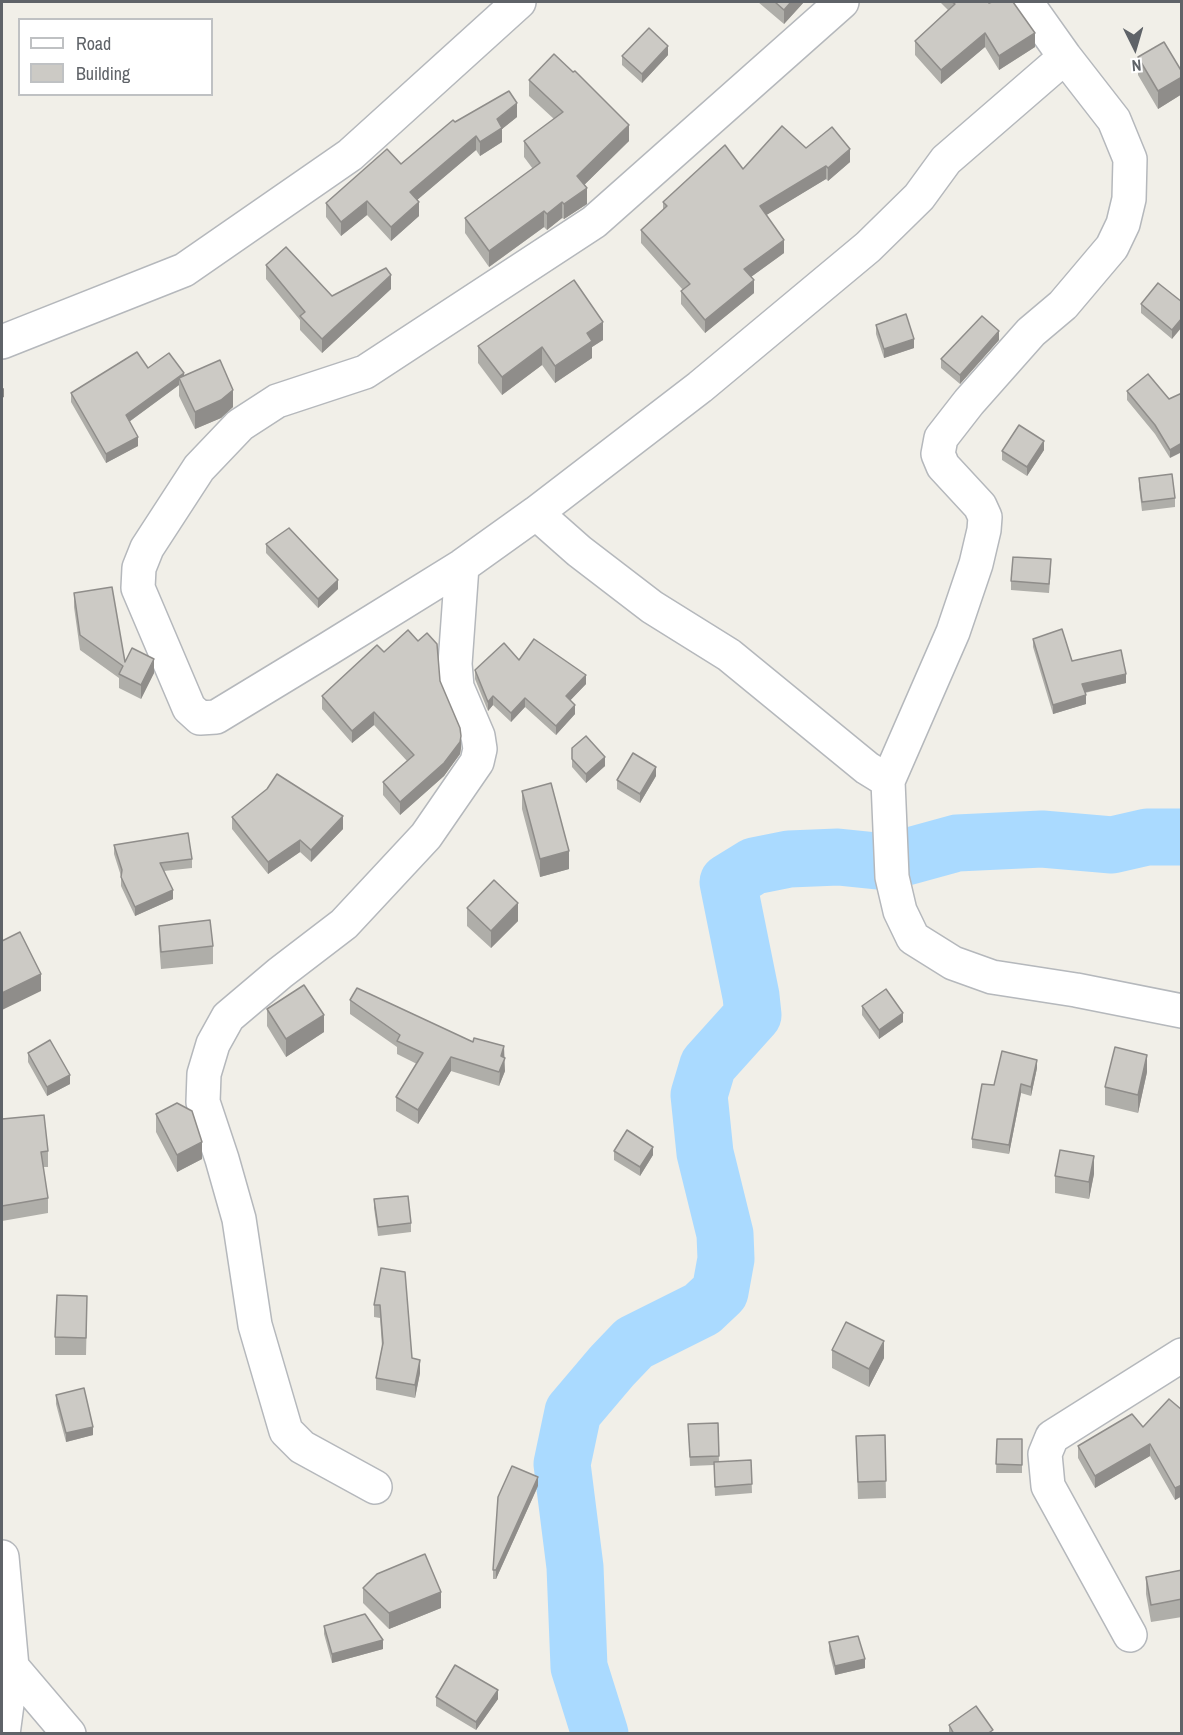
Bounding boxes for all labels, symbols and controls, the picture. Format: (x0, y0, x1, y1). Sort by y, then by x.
legend (18, 18, 213, 96)
north arrow (1105, 18, 1165, 78)
text: Road (76, 31, 111, 56)
text: N (1131, 55, 1142, 77)
text: Building (76, 61, 130, 86)

